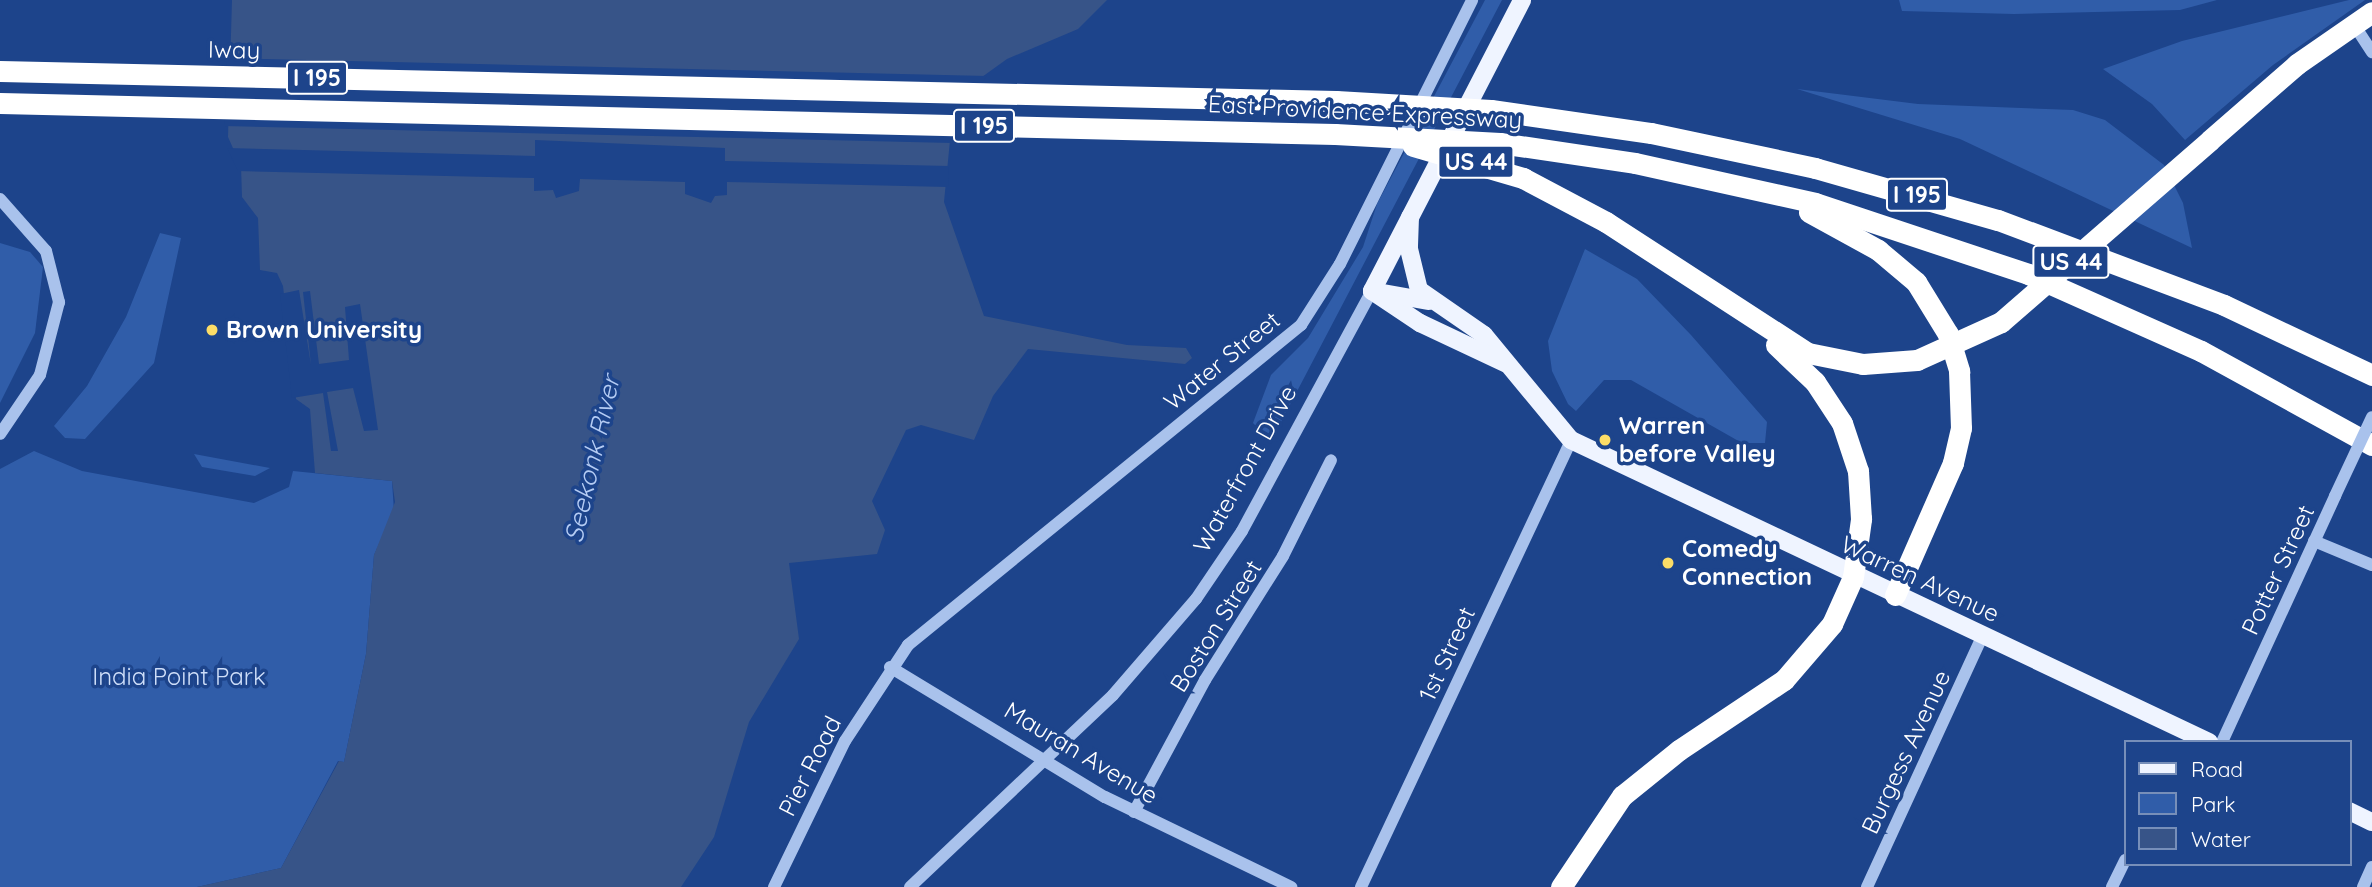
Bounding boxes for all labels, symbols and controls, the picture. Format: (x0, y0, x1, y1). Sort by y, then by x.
street label: Iway (208, 35, 260, 65)
road number: I 195 (286, 58, 348, 97)
street label: East Providence Expressway (1207, 89, 1523, 135)
road number: I 195 (953, 106, 1016, 146)
road number: US 44 (1436, 142, 1516, 182)
road number: I 195 (1885, 176, 1948, 214)
road number: US 44 (2031, 243, 2111, 282)
street label: Water Street (1158, 306, 1286, 416)
place label: Brown University (226, 316, 422, 344)
marker: Brown University (204, 322, 220, 338)
water label: Seekonk River (558, 372, 626, 546)
street label: Waterfront Drive (1187, 380, 1303, 558)
place label: Warren before Valley (1619, 412, 1776, 468)
marker: Warren before Valley (1597, 432, 1613, 448)
street label: Potter Street (2235, 501, 2321, 639)
street label: Warren Avenue (1836, 530, 2004, 628)
place label: Comedy Connection (1682, 535, 1812, 591)
street label: Boston Street (1164, 555, 1268, 697)
marker: Comedy Connection (1660, 555, 1676, 571)
street label: 1st Street (1413, 602, 1481, 706)
park label: India Point Park (92, 663, 266, 691)
street label: Burgess Avenue (1855, 666, 1957, 838)
street label: Mauran Avenue (999, 696, 1163, 810)
street label: Pier Road (773, 711, 847, 821)
legend (2124, 740, 2351, 866)
text: Road (2191, 756, 2243, 782)
text: Park (2191, 791, 2235, 817)
text: Water (2191, 826, 2251, 852)

